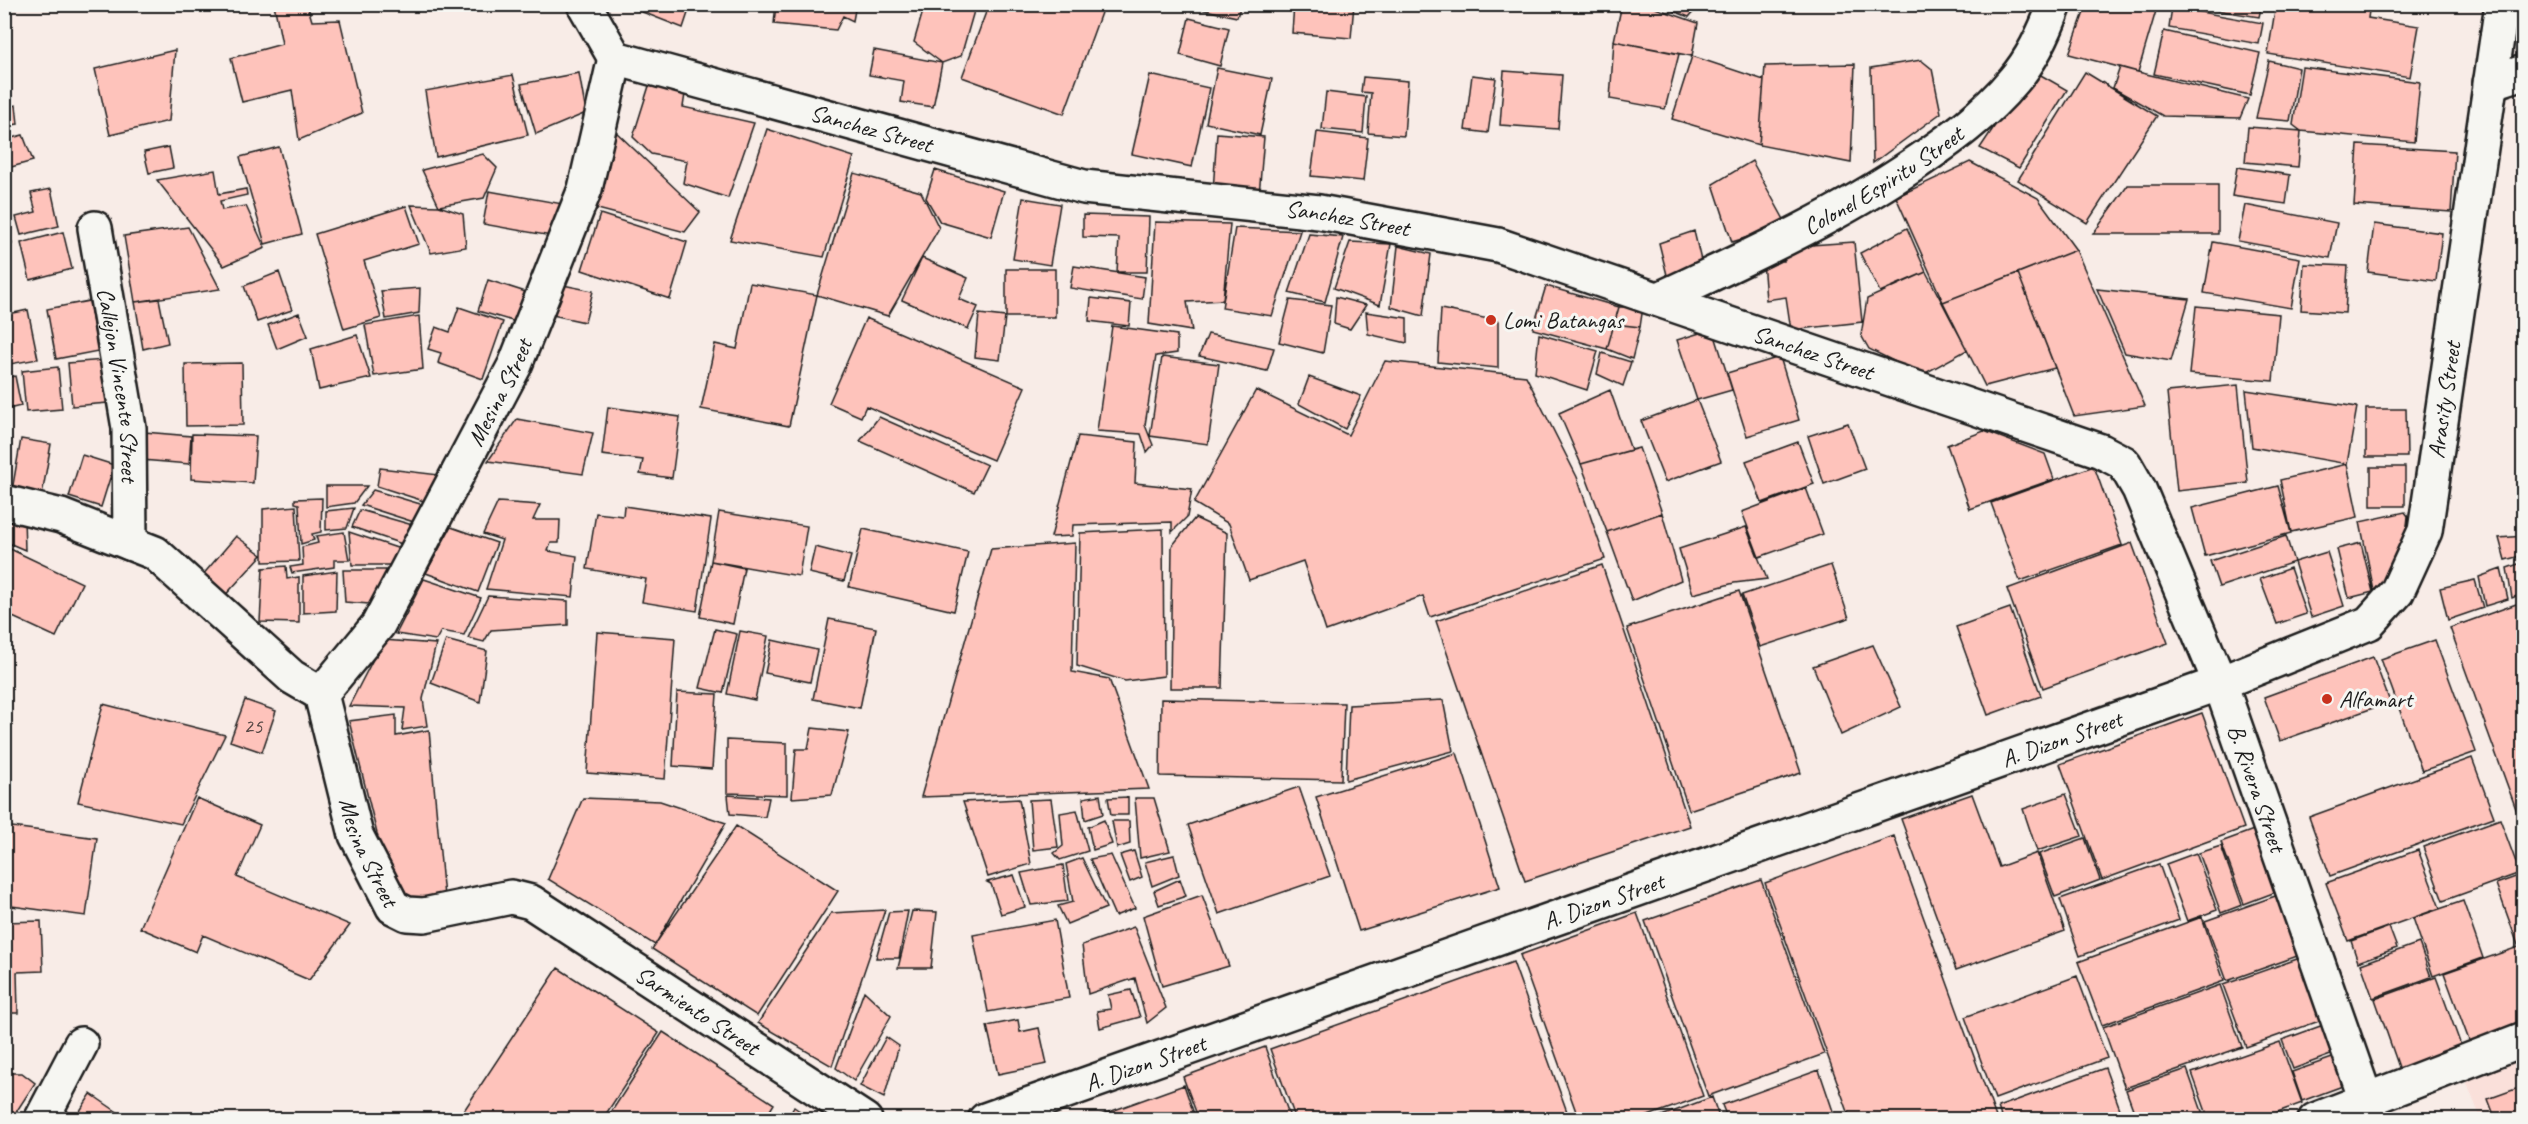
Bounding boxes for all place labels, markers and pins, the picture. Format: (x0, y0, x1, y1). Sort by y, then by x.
place label: Lomi Batangas (1503, 305, 1625, 335)
marker: Lomi Batangas (1484, 313, 1498, 327)
place label: Alfamart (2339, 684, 2414, 714)
marker: Alfamart (2320, 692, 2334, 706)

